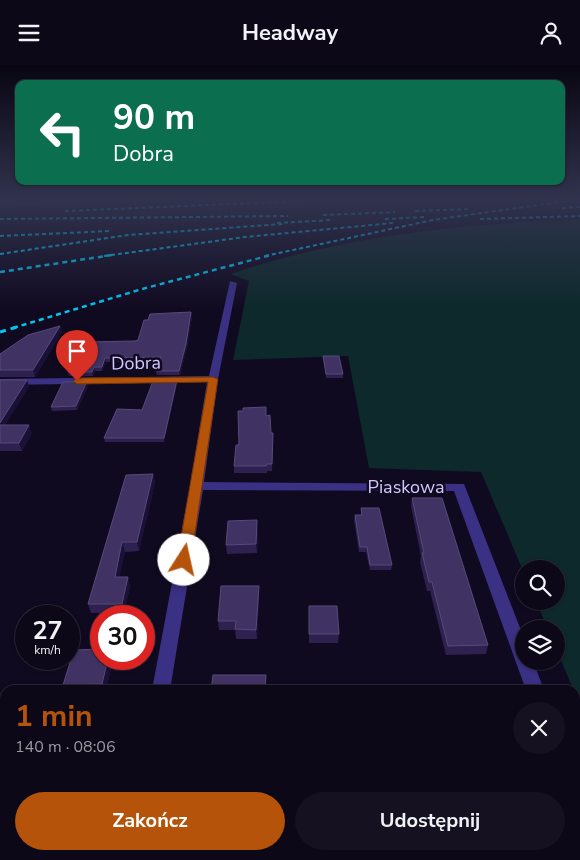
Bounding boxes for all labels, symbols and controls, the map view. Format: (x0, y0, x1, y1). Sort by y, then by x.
text: Headway (242, 18, 338, 48)
icon: menu (15, 19, 43, 47)
icon: person (537, 19, 565, 47)
text: 90 m (113, 94, 195, 141)
icon: left (30, 100, 95, 165)
text: Dobra (113, 139, 174, 169)
pin (56, 330, 98, 381)
icon: arrive (63, 337, 91, 365)
street label: Dobra (111, 351, 161, 375)
street label: Piaskowa (368, 475, 444, 499)
position arrow (157, 533, 209, 585)
map controls (515, 560, 565, 670)
button: search (515, 560, 565, 610)
speed limit sign: 30 (90, 605, 155, 670)
text: 27 (32, 614, 63, 648)
button: layers (515, 620, 565, 670)
text: km/h (34, 642, 61, 658)
text: 1 min (15, 696, 93, 737)
button: close (513, 702, 565, 754)
text: 140 m · 08:06 (15, 736, 116, 758)
button: Zakończ (15, 792, 285, 850)
button: Udostępnij (295, 792, 565, 850)

